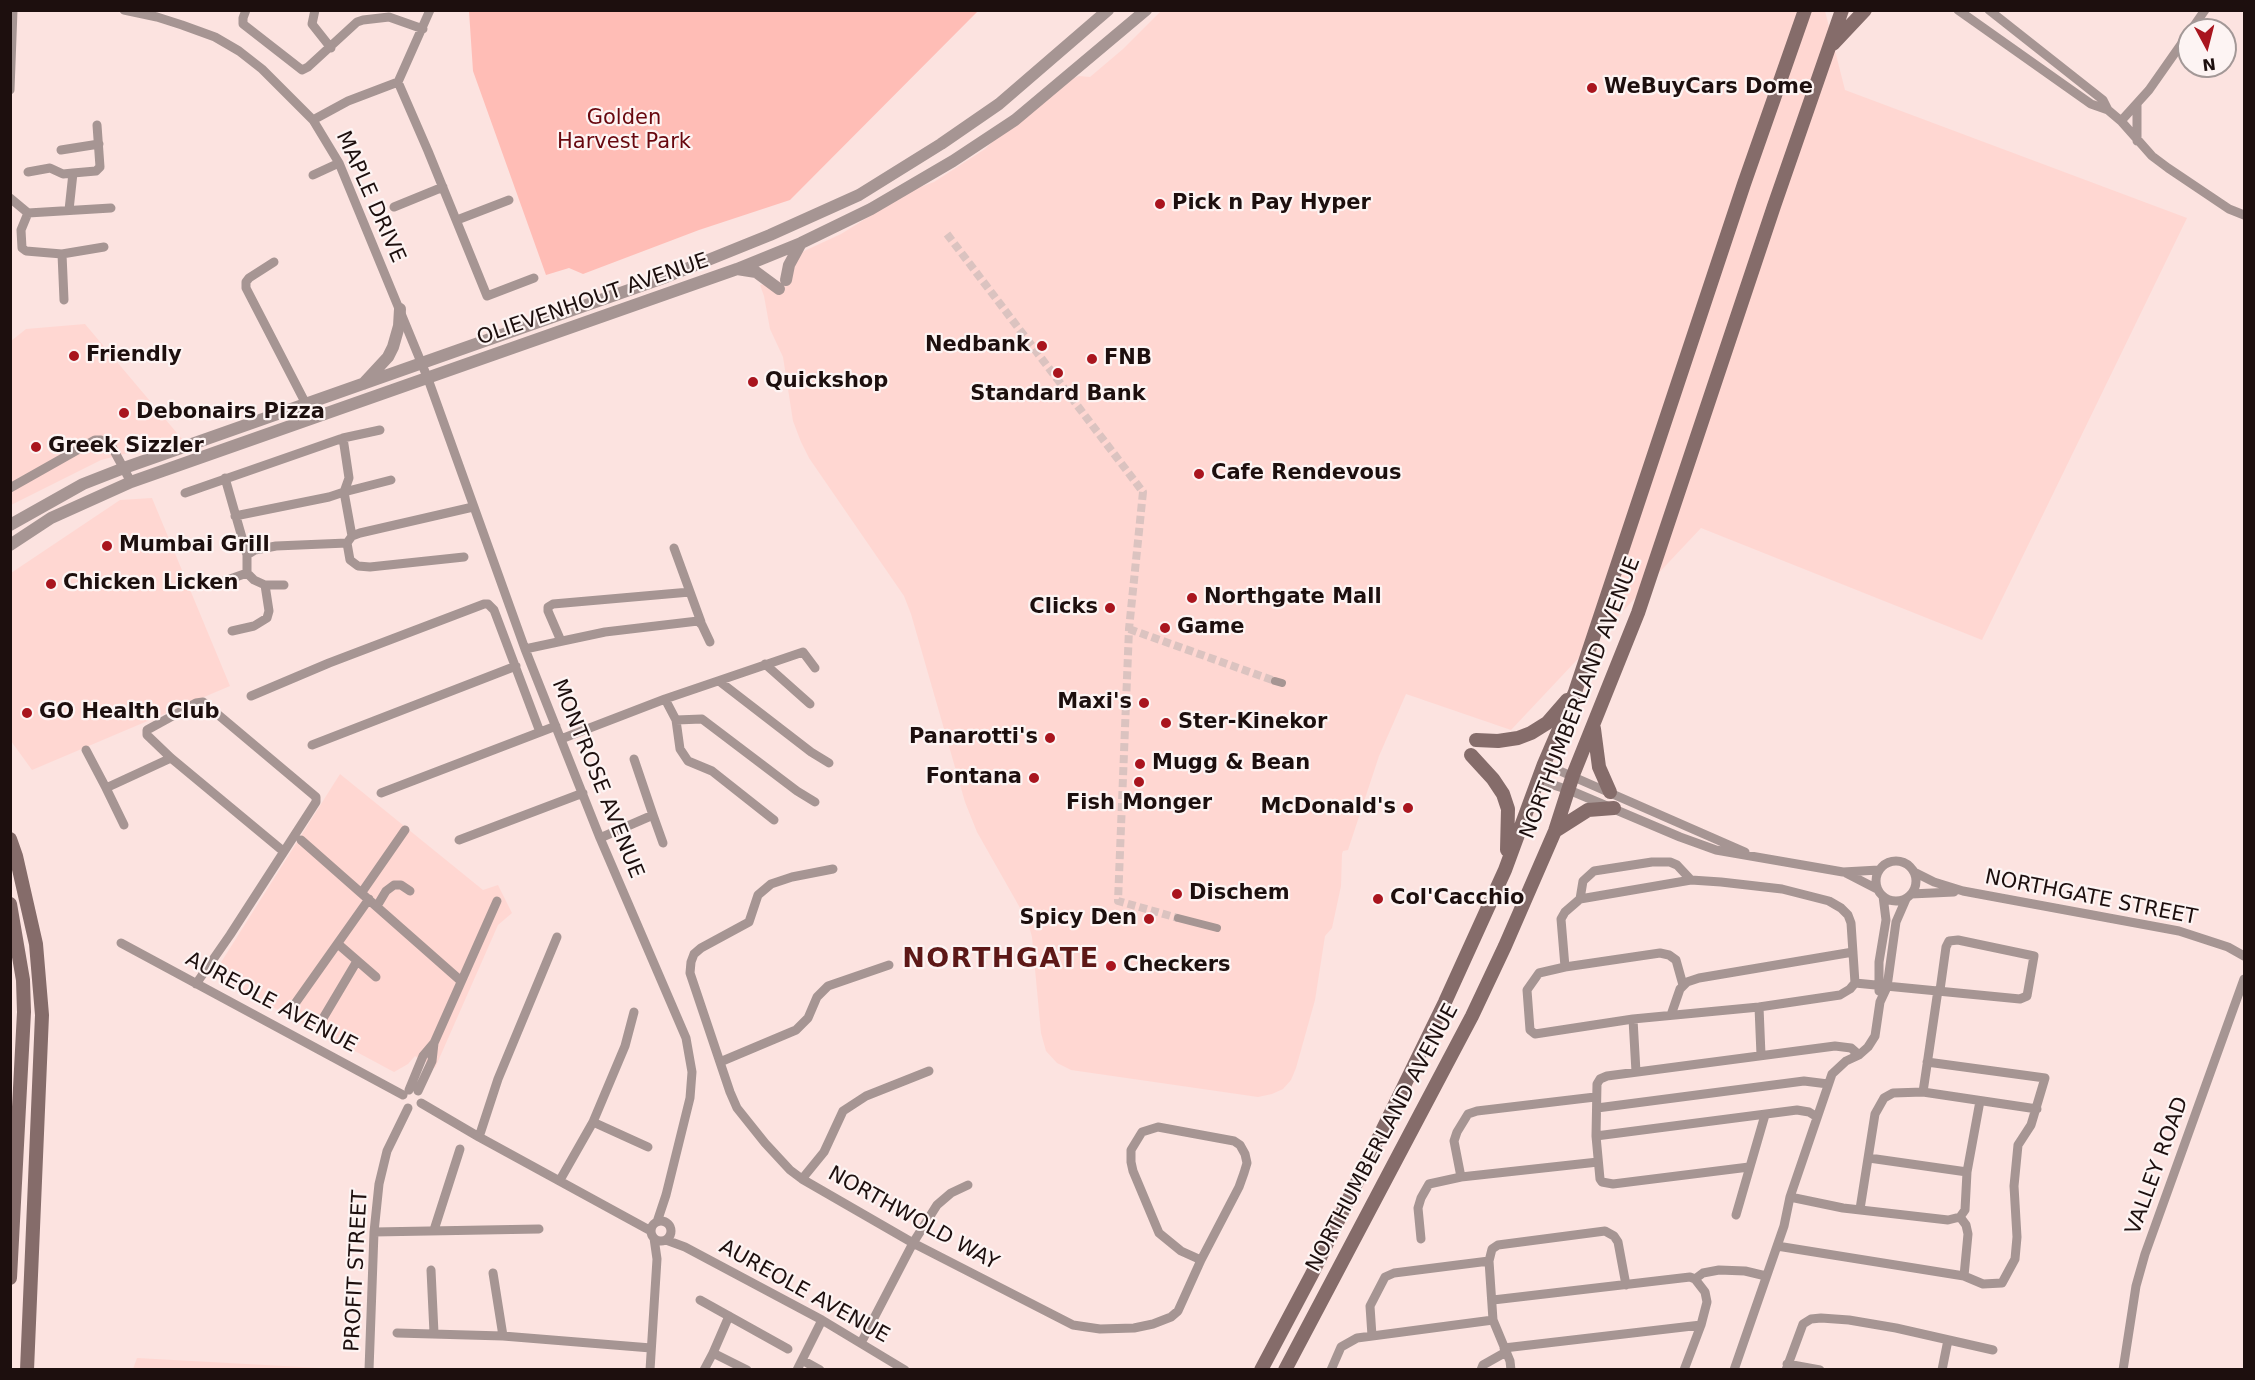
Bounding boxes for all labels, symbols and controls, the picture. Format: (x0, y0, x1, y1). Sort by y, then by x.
north arrow (2177, 18, 2237, 78)
text: N (2201, 54, 2217, 75)
place label: WeBuyCars Dome (1604, 75, 1813, 101)
marker: WeBuyCars Dome (1585, 81, 1599, 95)
park label: Golden Harvest Park (557, 106, 691, 156)
street label: MAPLE DRIVE (330, 127, 410, 267)
place label: Pick n Pay Hyper (1172, 191, 1371, 217)
marker: Pick n Pay Hyper (1153, 197, 1167, 211)
street label: OLIEVENHOUT AVENUE (474, 248, 712, 352)
place label: Nedbank (925, 333, 1030, 359)
marker: Nedbank (1035, 339, 1049, 353)
place label: Friendly (86, 343, 182, 369)
place label: FNB (1104, 346, 1152, 372)
marker: Friendly (67, 349, 81, 363)
marker: FNB (1085, 352, 1099, 366)
marker: Standard Bank (1051, 366, 1065, 380)
place label: Quickshop (765, 369, 888, 395)
marker: Quickshop (746, 375, 760, 389)
place label: Standard Bank (970, 382, 1146, 408)
place label: Debonairs Pizza (136, 400, 325, 426)
marker: Debonairs Pizza (117, 406, 131, 420)
place label: Greek Sizzler (48, 434, 204, 460)
marker: Greek Sizzler (29, 440, 43, 454)
place label: Cafe Rendevous (1211, 461, 1401, 487)
marker: Cafe Rendevous (1192, 467, 1206, 481)
place label: Mumbai Grill (119, 533, 270, 559)
marker: Mumbai Grill (100, 539, 114, 553)
street label: NORTHUMBERLAND AVENUE (1516, 554, 1646, 842)
place label: Chicken Licken (63, 571, 239, 597)
marker: Chicken Licken (44, 577, 58, 591)
place label: Northgate Mall (1204, 585, 1382, 611)
marker: Northgate Mall (1185, 591, 1199, 605)
place label: Clicks (1029, 595, 1098, 621)
marker: Clicks (1103, 601, 1117, 615)
place label: Game (1177, 615, 1245, 641)
marker: Game (1158, 621, 1172, 635)
street label: MONTROSE AVENUE (545, 676, 649, 882)
place label: Maxi's (1057, 690, 1132, 716)
marker: Maxi's (1137, 696, 1151, 710)
place label: GO Health Club (39, 700, 219, 726)
marker: GO Health Club (20, 706, 34, 720)
place label: Ster-Kinekor (1178, 710, 1327, 736)
marker: Ster-Kinekor (1159, 716, 1173, 730)
place label: Panarotti's (909, 725, 1038, 751)
marker: Panarotti's (1043, 731, 1057, 745)
place label: Mugg & Bean (1152, 751, 1310, 777)
marker: Mugg & Bean (1133, 757, 1147, 771)
place label: Fontana (926, 765, 1022, 791)
marker: Fontana (1027, 771, 1041, 785)
marker: Fish Monger (1132, 775, 1146, 789)
place label: Fish Monger (1066, 791, 1212, 817)
place label: McDonald's (1261, 795, 1396, 821)
marker: McDonald's (1401, 801, 1415, 815)
street label: NORTHGATE STREET (1983, 865, 2199, 931)
place label: Dischem (1189, 881, 1290, 907)
place label: Col'Cacchio (1390, 886, 1525, 912)
marker: Dischem (1170, 887, 1184, 901)
marker: Col'Cacchio (1371, 892, 1385, 906)
place label: Spicy Den (1020, 906, 1137, 932)
marker: Spicy Den (1142, 912, 1156, 926)
district label: NORTHGATE (902, 944, 1100, 976)
street label: AUREOLE AVENUE (181, 947, 361, 1059)
place label: Checkers (1123, 953, 1231, 979)
marker: Checkers (1104, 959, 1118, 973)
street label: NORTHUMBERLAND AVENUE (1302, 1000, 1464, 1276)
street label: VALLEY ROAD (2121, 1094, 2195, 1238)
street label: NORTHWOLD WAY (823, 1162, 1003, 1276)
street label: PROFIT STREET (340, 1190, 374, 1352)
street label: AUREOLE AVENUE (714, 1235, 894, 1349)

